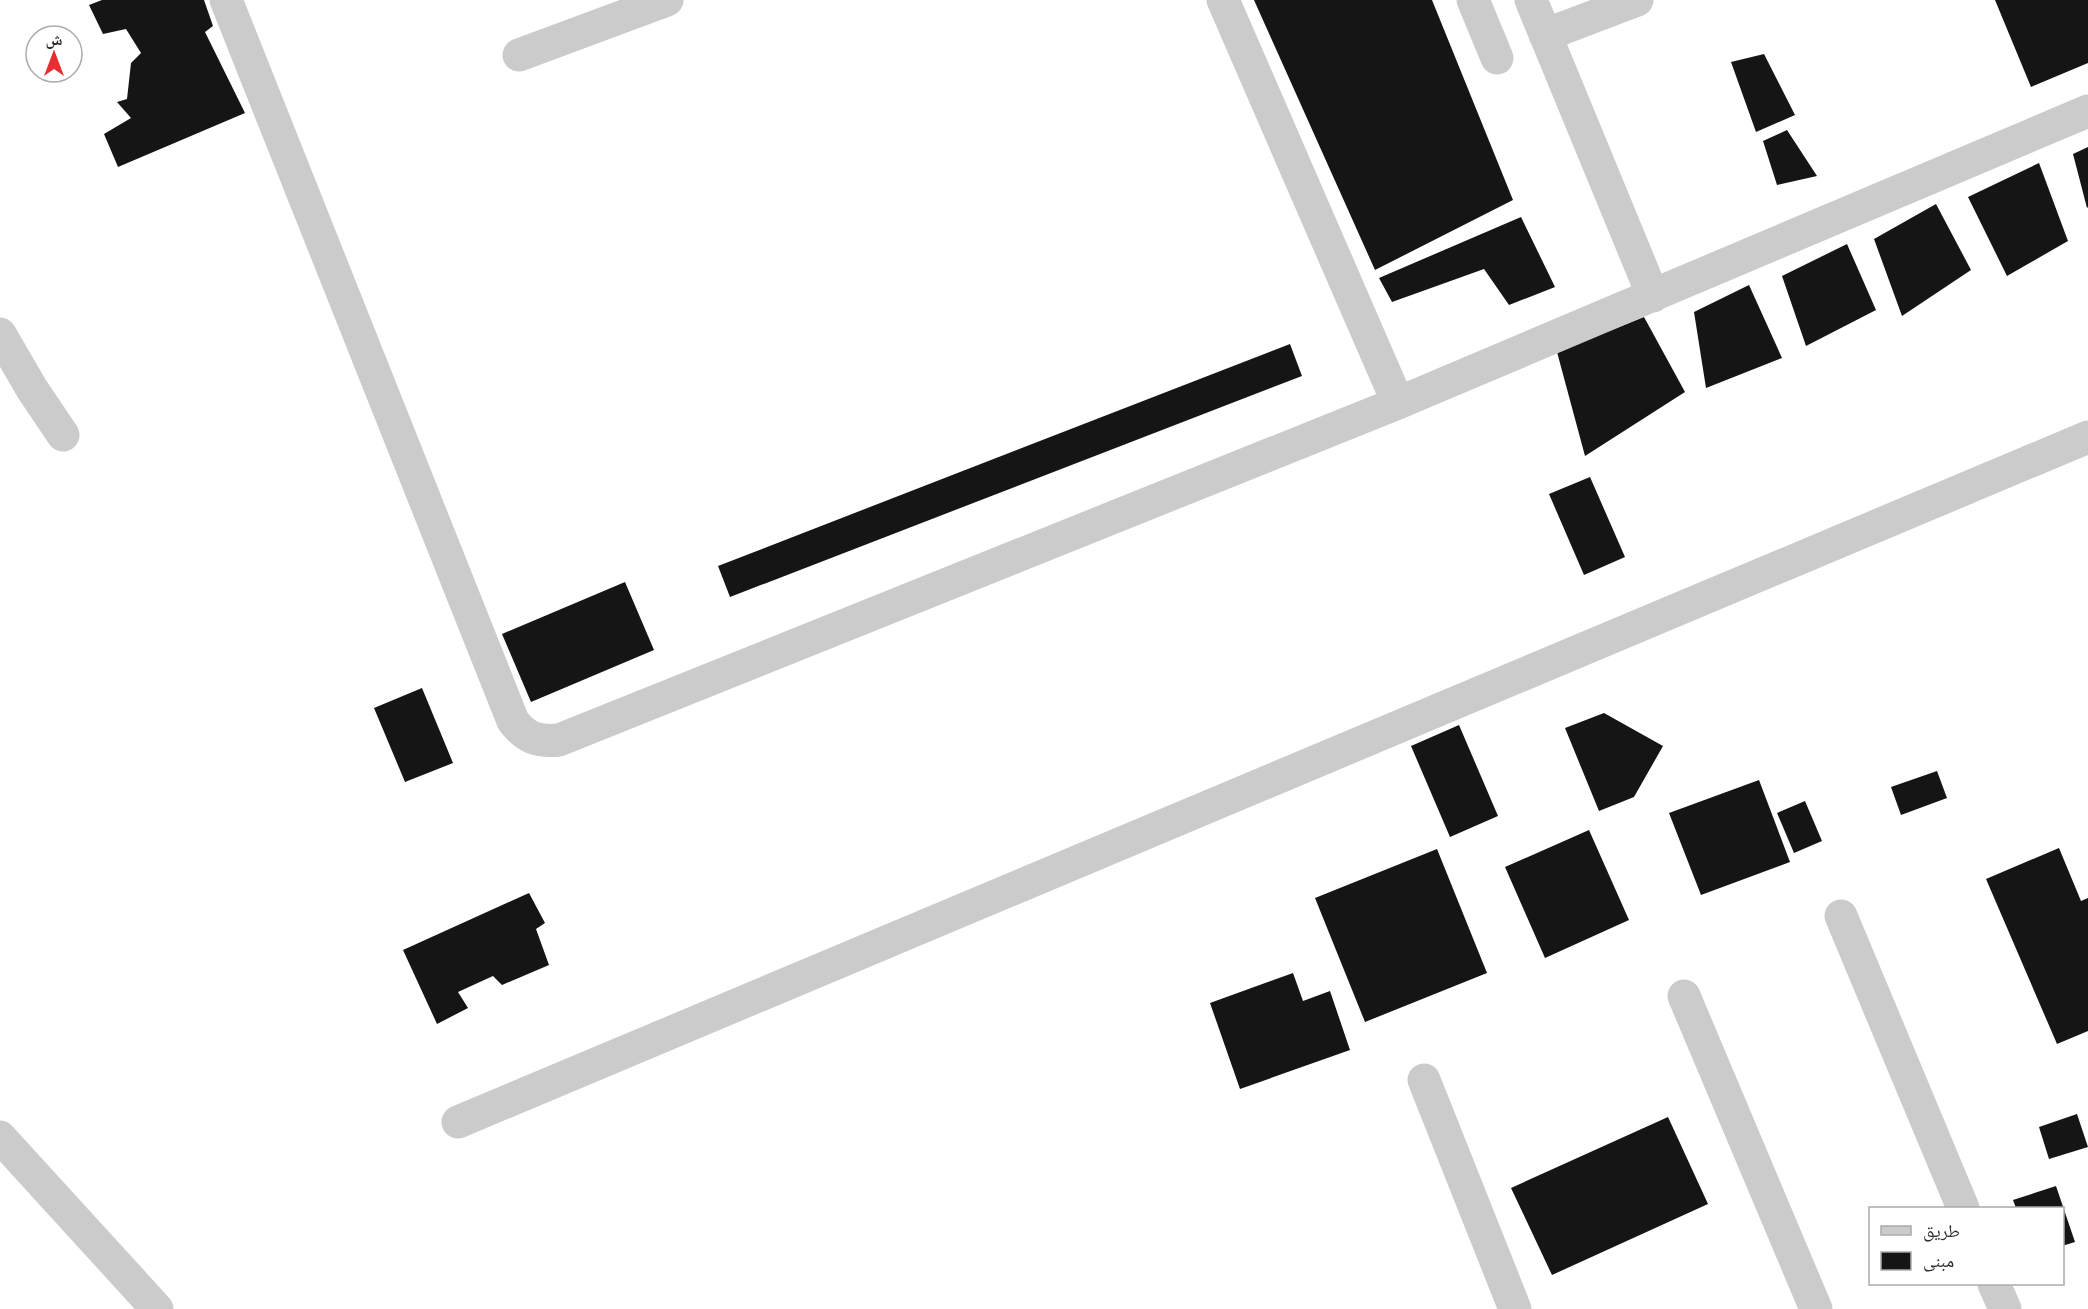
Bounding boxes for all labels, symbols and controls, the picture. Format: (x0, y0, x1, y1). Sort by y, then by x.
north arrow (24, 24, 84, 84)
text: ش (46, 29, 63, 49)
legend (1869, 1207, 2064, 1285)
text: طريق (1923, 1220, 1960, 1242)
text: مبنى (1923, 1250, 1954, 1272)

